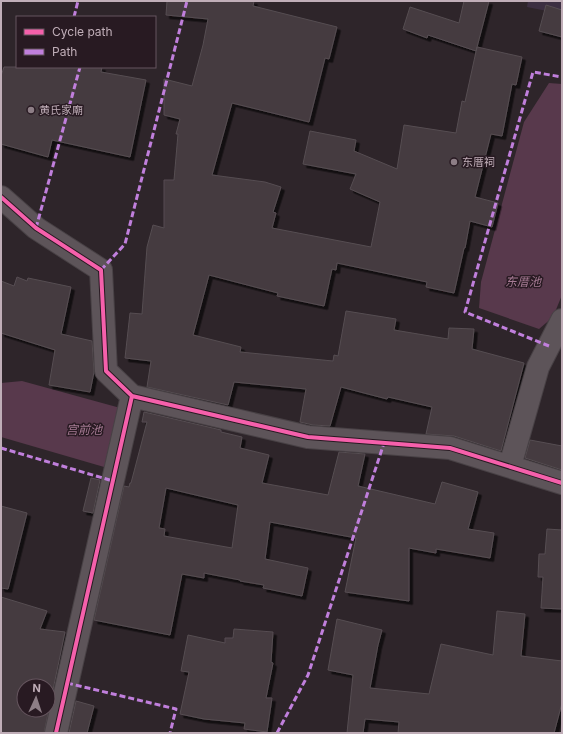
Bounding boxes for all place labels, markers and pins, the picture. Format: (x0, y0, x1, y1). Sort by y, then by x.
place label: 黄氏家廟 (39, 103, 83, 117)
marker: 黄氏家廟 (26, 105, 36, 115)
place label: 东厝祠 (462, 155, 495, 169)
marker: 东厝祠 (449, 157, 459, 167)

